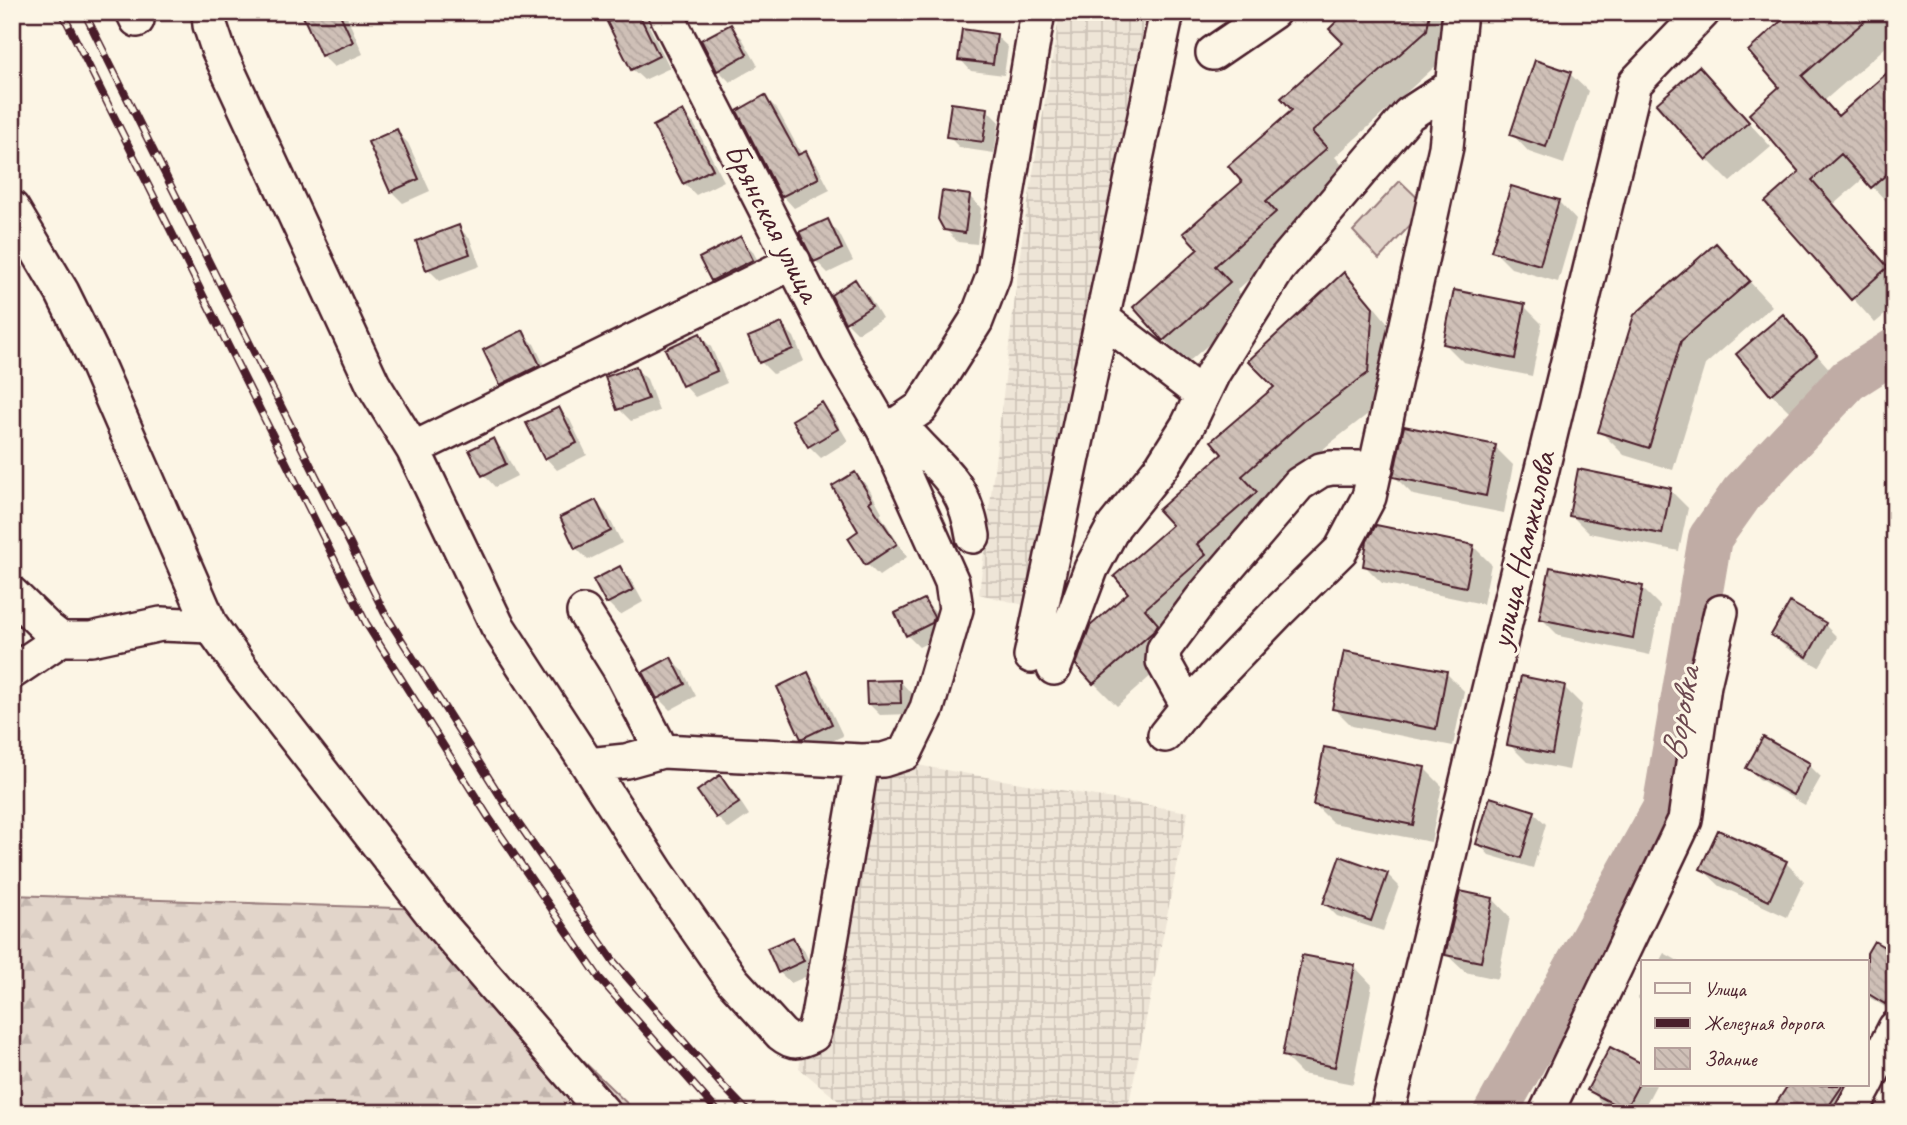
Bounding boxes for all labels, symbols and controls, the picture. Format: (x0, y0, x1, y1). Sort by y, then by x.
street label: Брянская улица (715, 135, 832, 311)
street label: улица Намжилова (1479, 445, 1566, 654)
water label: Воровка (1650, 660, 1711, 764)
legend (1641, 960, 1868, 1086)
text: Улица (1704, 976, 1747, 1002)
text: Железная дорога (1704, 1010, 1825, 1036)
text: Здание (1704, 1046, 1758, 1072)

